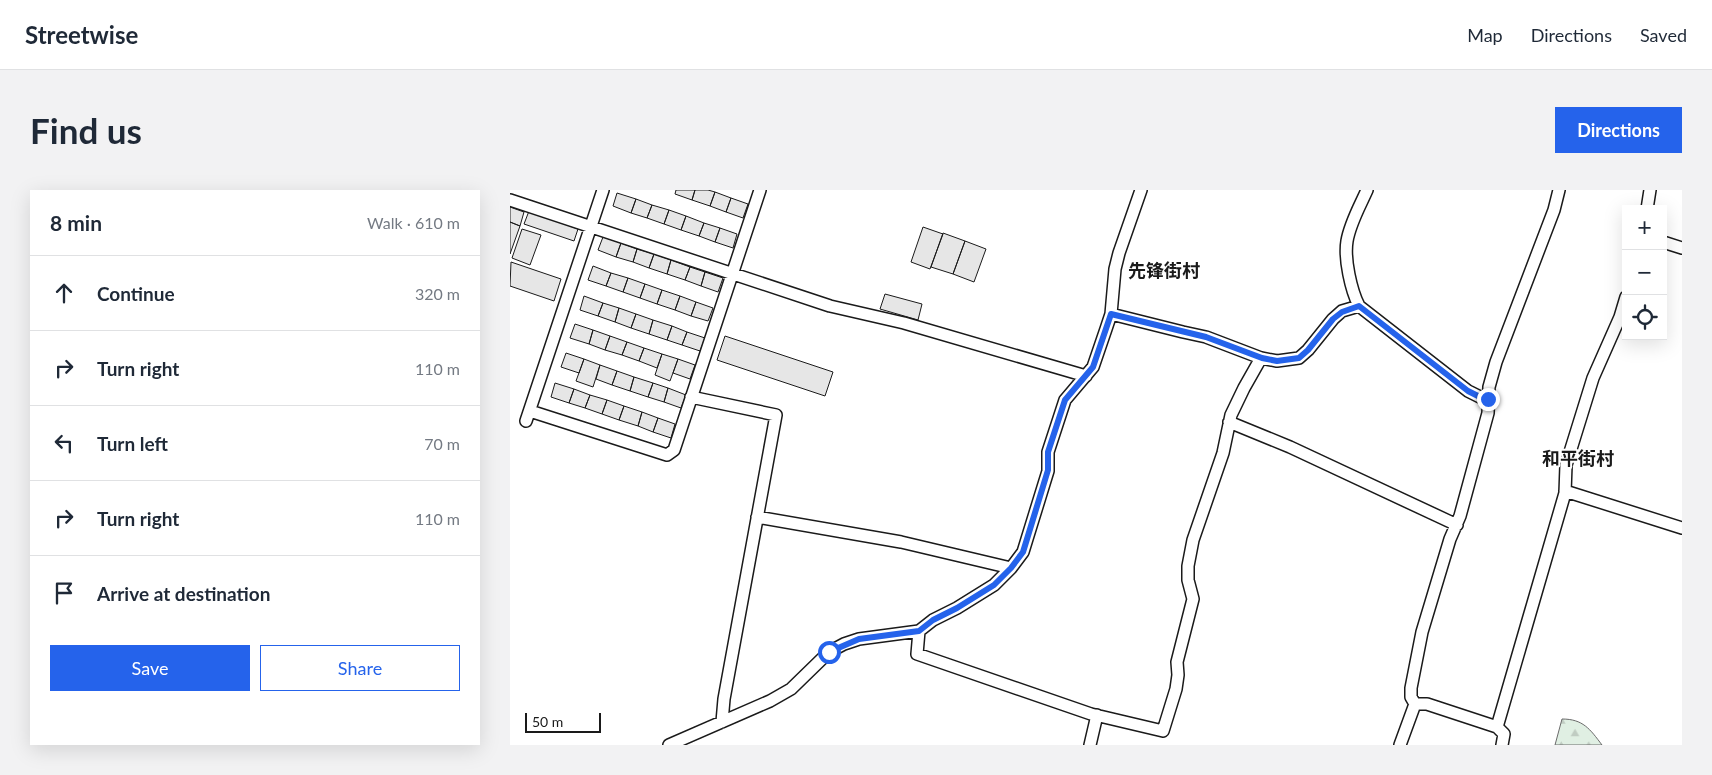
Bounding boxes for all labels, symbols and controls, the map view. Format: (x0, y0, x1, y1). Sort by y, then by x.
text: Streetwise (25, 20, 138, 49)
text: Map (1467, 24, 1503, 46)
text: Directions (1531, 24, 1612, 46)
text: Saved (1640, 24, 1687, 46)
button: Directions (1555, 107, 1682, 153)
text: Find us (30, 109, 142, 151)
map controls (1622, 205, 1667, 340)
button: + (1622, 205, 1667, 250)
text: 8 min (50, 210, 102, 235)
text: Walk · 610 m (367, 213, 460, 232)
button: − (1622, 250, 1667, 295)
district label: 先锋街村 (1128, 259, 1200, 281)
icon: ahead (50, 279, 78, 307)
text: Continue (97, 282, 175, 305)
text: 320 m (415, 284, 460, 303)
button: locate (1622, 295, 1667, 340)
icon: right (50, 354, 78, 382)
text: Turn right (97, 357, 179, 380)
text: 110 m (415, 359, 460, 378)
route end (1477, 388, 1500, 411)
icon: left (50, 429, 78, 457)
text: Turn left (97, 432, 168, 455)
text: 70 m (424, 434, 460, 453)
district label: 和平街村 (1542, 447, 1614, 469)
icon: right (50, 504, 78, 532)
text: Turn right (97, 507, 179, 530)
text: 110 m (415, 509, 460, 528)
icon: arrive (50, 579, 78, 607)
text: Arrive at destination (97, 582, 270, 605)
route start (818, 641, 841, 664)
button: Save (50, 645, 250, 691)
button: Share (260, 645, 460, 691)
scale bar (525, 710, 601, 733)
text: 50 m (532, 713, 563, 730)

